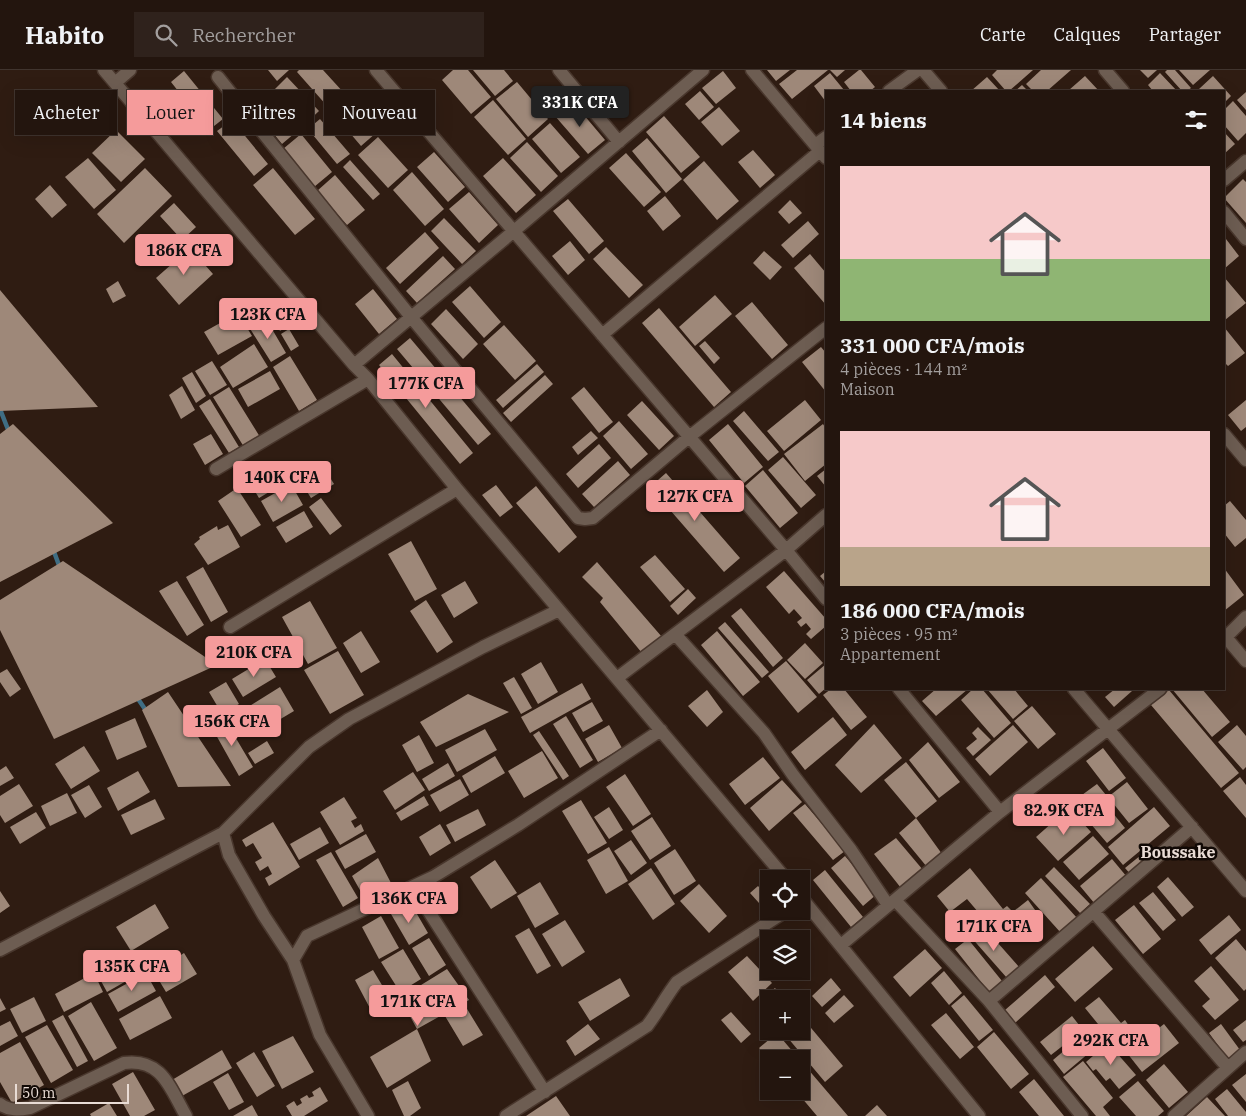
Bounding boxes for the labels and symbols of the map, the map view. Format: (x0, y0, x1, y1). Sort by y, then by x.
pin: 331K CFA (528, 85, 632, 128)
pin: 186K CFA (132, 234, 236, 276)
pin: 123K CFA (216, 298, 320, 340)
pin: 177K CFA (374, 366, 478, 409)
pin: 140K CFA (230, 460, 334, 503)
pin: 127K CFA (643, 480, 747, 522)
pin: 210K CFA (202, 636, 306, 678)
pin: 156K CFA (180, 704, 284, 747)
pin: 82.9K CFA (1007, 794, 1121, 836)
district label: Boussake (1141, 842, 1215, 862)
pin: 136K CFA (357, 882, 461, 924)
pin: 171K CFA (942, 910, 1046, 952)
pin: 135K CFA (80, 950, 184, 992)
pin: 171K CFA (366, 984, 470, 1027)
pin: 292K CFA (1059, 1024, 1163, 1066)
scale bar (15, 1081, 129, 1104)

